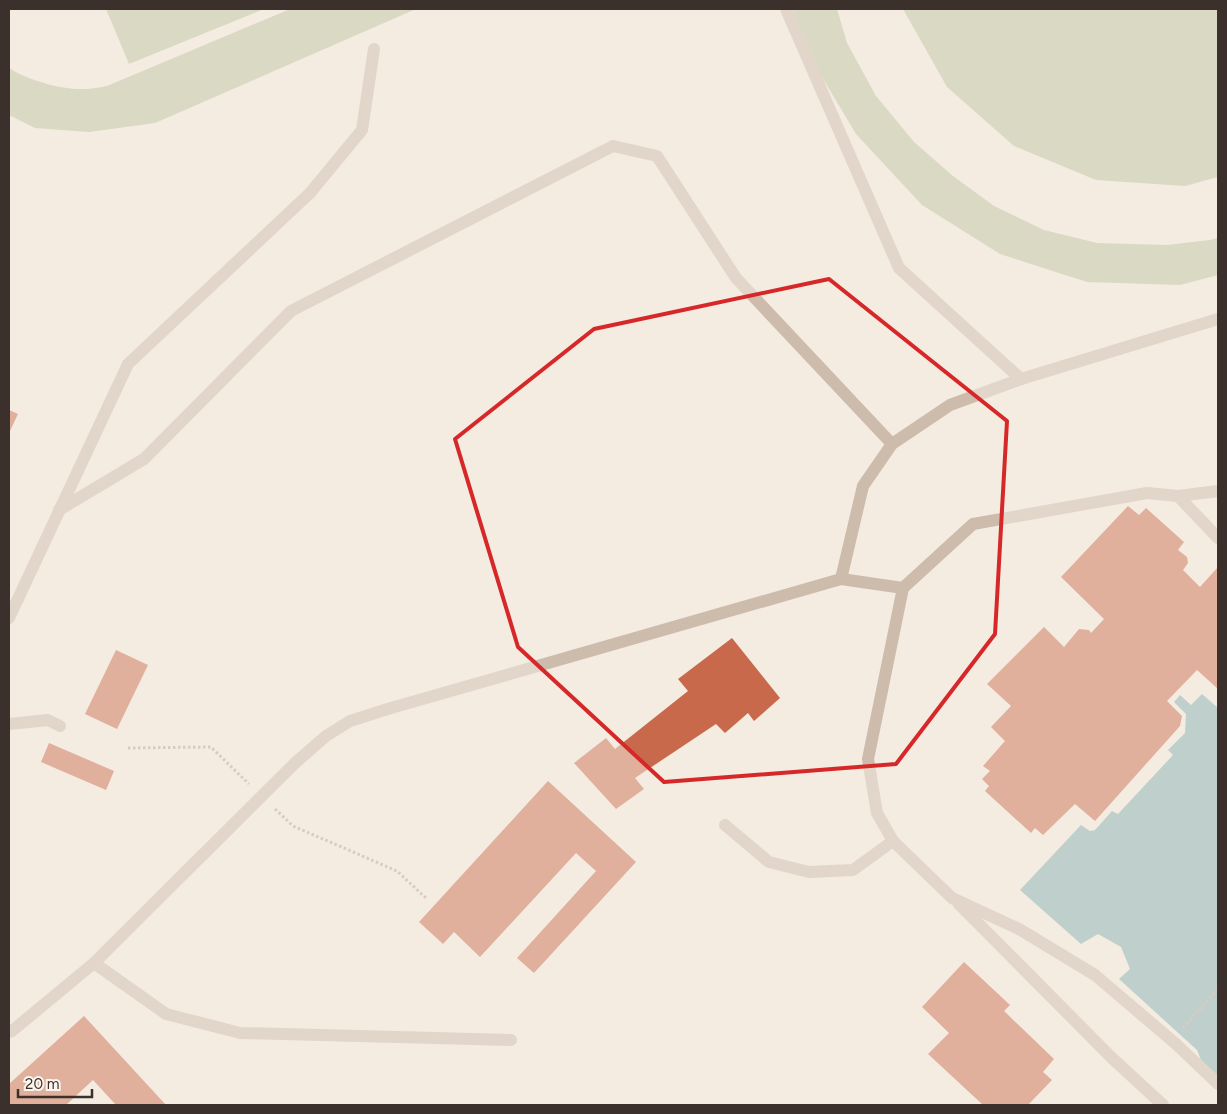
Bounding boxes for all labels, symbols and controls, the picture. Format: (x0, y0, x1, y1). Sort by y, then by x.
scale bar (18, 1066, 91, 1098)
text: 20 m (25, 1075, 59, 1093)

